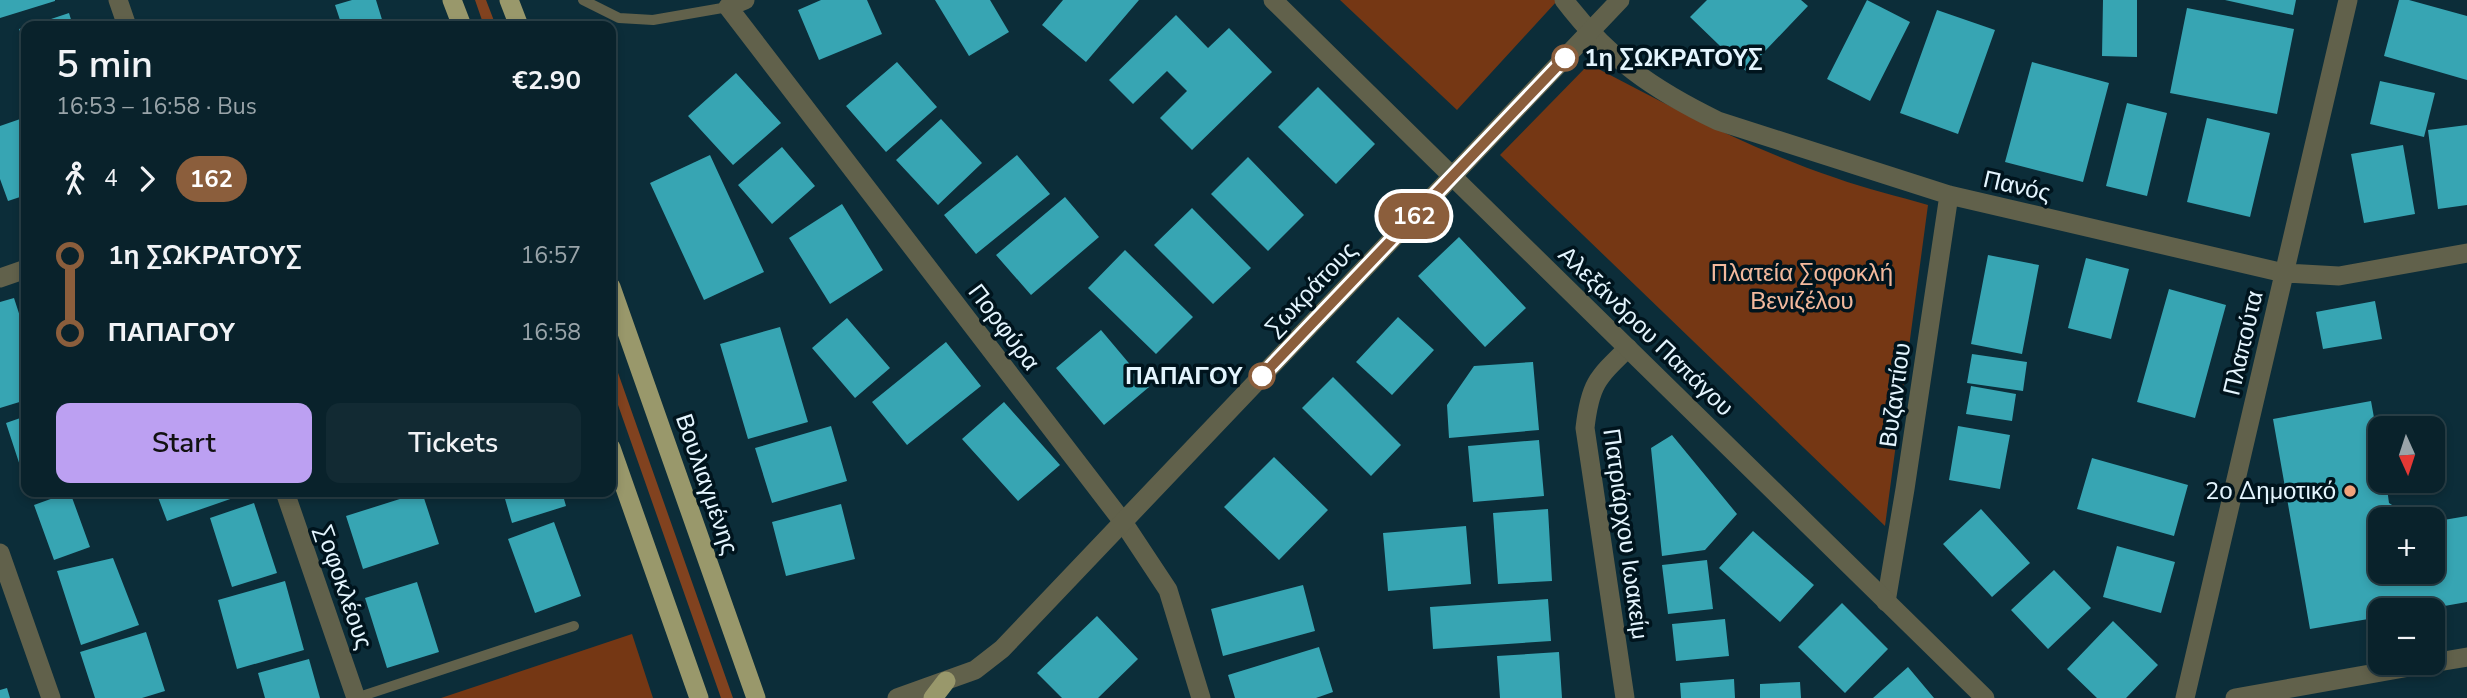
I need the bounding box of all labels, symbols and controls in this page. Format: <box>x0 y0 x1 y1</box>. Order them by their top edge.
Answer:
text: 5 min <box>56 39 153 90</box>
place label: 1η ΣΩΚΡΑΤΟΥΣ <box>1584 42 1763 74</box>
marker: 1η ΣΩΚΡΑΤΟΥΣ <box>1552 45 1578 71</box>
text: €2.90 <box>512 63 581 98</box>
text: 16:53 – 16:58 · Bus <box>56 91 257 122</box>
icon: walk <box>56 160 94 198</box>
icon: forward <box>128 160 166 198</box>
text: 4 <box>104 163 118 194</box>
text: 162 <box>190 163 233 195</box>
street label: Πανός <box>1980 163 2054 209</box>
line badge: 162 <box>1374 193 1454 239</box>
text: 162 <box>1392 200 1436 232</box>
street label: Σωκράτους <box>1258 235 1364 343</box>
text: 1η ΣΩΚΡΑΤΟΥΣ <box>108 238 302 273</box>
street label: Αλεξάνδρου Παπάγου <box>1551 239 1741 423</box>
text: 16:57 <box>521 240 581 271</box>
park label: Πλατεία Σοφοκλή Βενιζέλου <box>1711 257 1893 317</box>
street label: Πορφύρα <box>961 277 1047 377</box>
street label: Πλαπούτα <box>2215 287 2271 398</box>
text: ΠΑΠΑΓΟΥ <box>108 315 236 350</box>
text: 16:58 <box>521 317 581 348</box>
street label: Βυζαντίου <box>1872 341 1918 449</box>
place label: ΠΑΠΑΓΟΥ <box>1125 360 1243 392</box>
marker: ΠΑΠΑΓΟΥ <box>1249 363 1275 389</box>
button: Start <box>56 403 312 483</box>
button: Tickets <box>326 403 581 483</box>
street label: Βουλιαγμένης <box>668 409 746 559</box>
north arrow <box>2368 416 2445 494</box>
map controls <box>2368 416 2445 675</box>
street label: Πατριάρχου Ιωακείμ <box>1595 427 1657 641</box>
place label: 2ο Δημοτικό <box>2205 475 2336 507</box>
marker: 2ο Δημοτικό <box>2342 483 2358 499</box>
button: + <box>2368 507 2445 584</box>
street label: Σοφοκλέους <box>308 521 380 653</box>
button: − <box>2368 598 2445 675</box>

